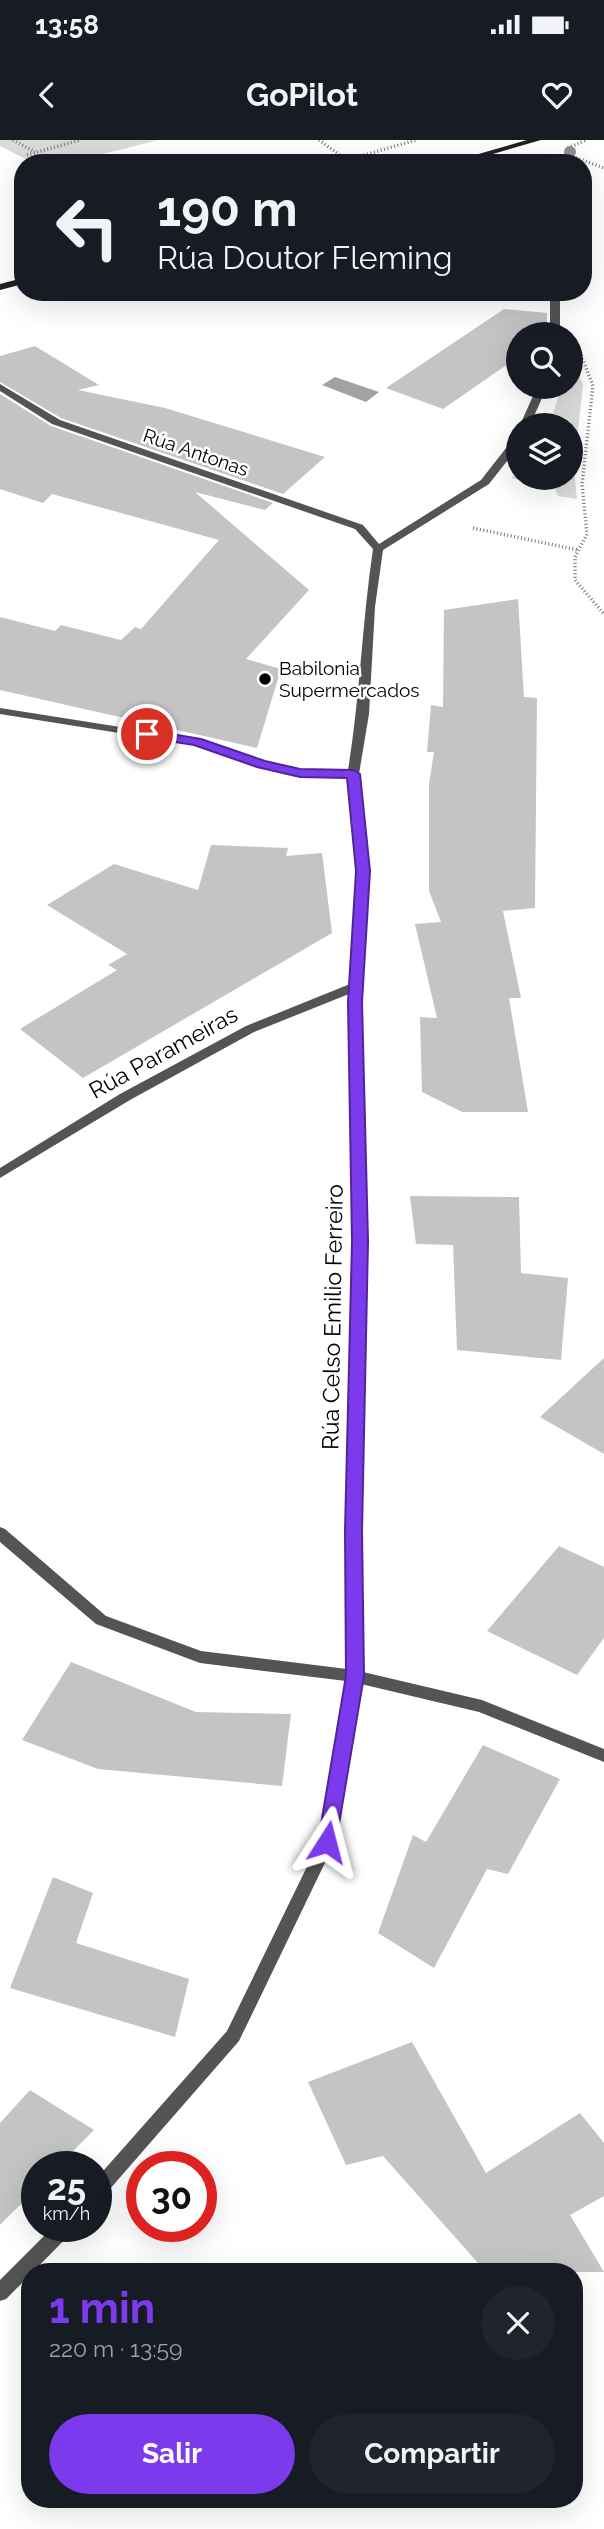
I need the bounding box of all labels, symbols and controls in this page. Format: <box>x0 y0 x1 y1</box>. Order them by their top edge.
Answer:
text: 13:58 <box>35 10 99 40</box>
icon: back <box>28 76 66 114</box>
text: GoPilot <box>246 76 358 113</box>
icon: heart <box>538 76 576 114</box>
text: 190 m <box>157 180 298 237</box>
icon: left <box>42 182 133 273</box>
text: Rúa Doutor Fleming <box>157 239 452 276</box>
map controls <box>506 322 583 490</box>
button: search <box>506 322 583 399</box>
button: layers <box>506 413 583 490</box>
street label: Rúa Antonas <box>140 424 252 480</box>
place label: Babilonia Supermercados <box>279 657 419 701</box>
marker: Babilonia Supermercados <box>257 671 273 687</box>
pin <box>117 704 177 764</box>
icon: arrive <box>128 715 166 753</box>
street label: Rúa Parameiras <box>84 1000 242 1104</box>
street label: Rúa Celso Emilio Ferreiro <box>316 1184 348 1450</box>
position arrow <box>290 1805 364 1879</box>
speed limit sign: 30 <box>126 2151 217 2242</box>
text: 25 <box>47 2167 86 2208</box>
text: km/h <box>43 2203 90 2224</box>
text: 1 min <box>49 2284 155 2333</box>
button: close <box>481 2286 555 2360</box>
text: 220 m · 13:59 <box>49 2335 183 2362</box>
button: Salir <box>49 2414 295 2494</box>
button: Compartir <box>309 2414 555 2494</box>

